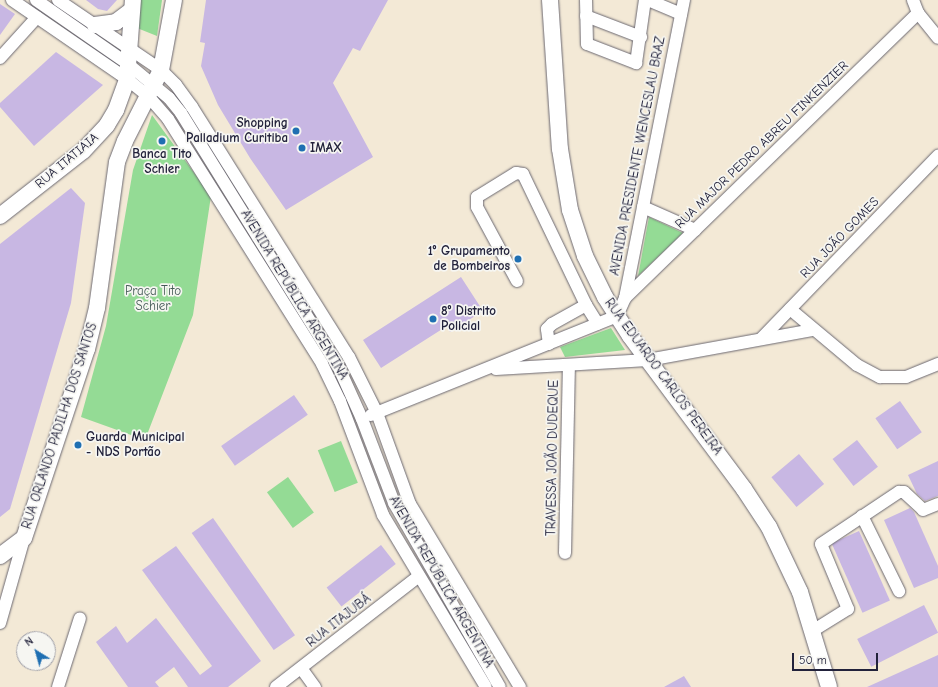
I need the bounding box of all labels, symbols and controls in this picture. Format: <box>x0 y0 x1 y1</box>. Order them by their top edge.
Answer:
street label: AVENIDA PRESIDENTE WENCESLAU BRAZ <box>607 35 669 277</box>
street label: RUA MAJOR PEDRO ABREU FINKENZIER <box>672 58 852 232</box>
place label: Shopping Palladium Curitiba <box>186 116 288 147</box>
marker: Shopping Palladium Curitiba <box>291 126 301 136</box>
street label: RUA ITATIAIA <box>32 130 102 192</box>
marker: Banca Tito Schier <box>157 136 167 146</box>
place label: IMAX <box>310 140 342 156</box>
marker: IMAX <box>297 143 307 153</box>
place label: Banca Tito Schier <box>132 147 192 178</box>
street label: RUA JOÃO GOMES <box>797 194 883 282</box>
street label: AVENIDA REPÚBLICA ARGENTINA <box>237 207 351 383</box>
place label: 1° Grupamento de Bombeiros <box>428 244 510 275</box>
marker: 1° Grupamento de Bombeiros <box>513 254 523 264</box>
park label: Praça Tito Schier <box>125 284 181 315</box>
street label: RUA EDUARDO CARLOS PEREIRA <box>601 296 725 458</box>
place label: 8° Distrito Policial <box>441 304 496 335</box>
marker: 8° Distrito Policial <box>428 314 438 324</box>
street label: RUA ORLANDO PADILHA DOS SANTOS <box>19 321 101 531</box>
street label: TRAVESSA JOÃO DUDEQUE <box>544 380 562 536</box>
place label: Guarda Municipal - NDS Portão <box>86 430 185 461</box>
marker: Guarda Municipal - NDS Portão <box>73 440 83 450</box>
street label: AVENIDA REPÚBLICA ARGENTINA <box>385 493 497 671</box>
street label: RUA ITAJUBÁ <box>304 591 374 651</box>
north arrow <box>16 631 56 671</box>
text: N <box>22 634 36 649</box>
scale bar <box>794 645 880 671</box>
text: 50 m <box>799 653 827 667</box>

